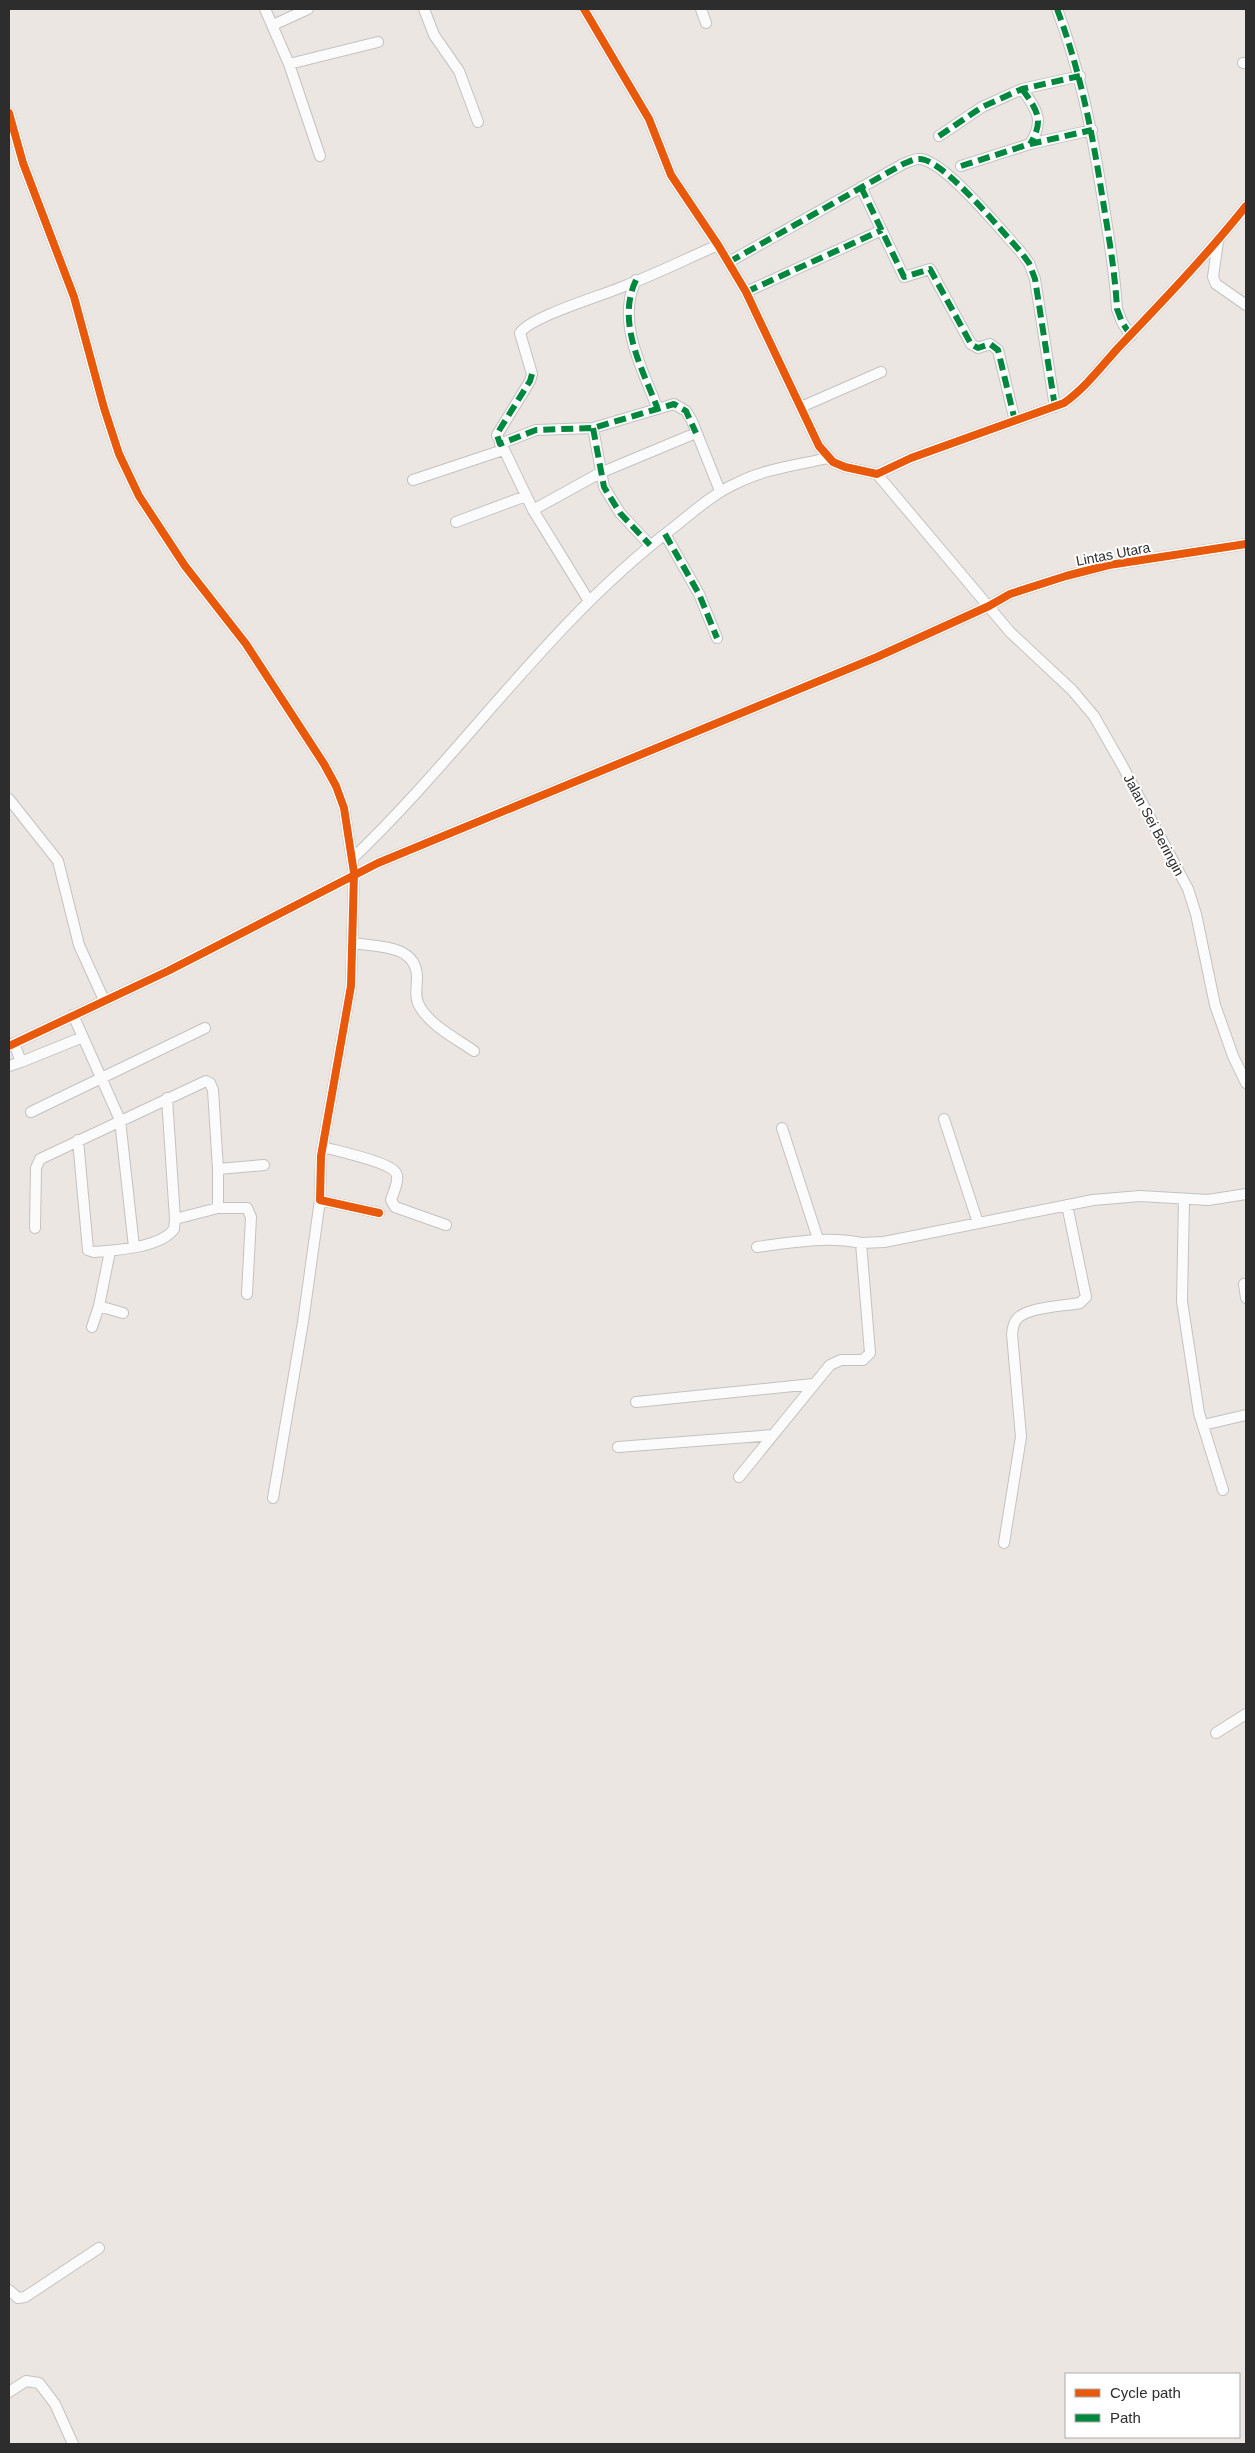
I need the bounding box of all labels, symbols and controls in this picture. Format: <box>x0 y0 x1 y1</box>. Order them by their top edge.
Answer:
street label: Lintas Utara <box>1074 539 1152 569</box>
street label: Jalan Sei Beringin <box>1120 771 1188 879</box>
legend <box>1065 2373 1240 2438</box>
text: Cycle path <box>1110 2384 1181 2401</box>
text: Path <box>1110 2409 1141 2426</box>

